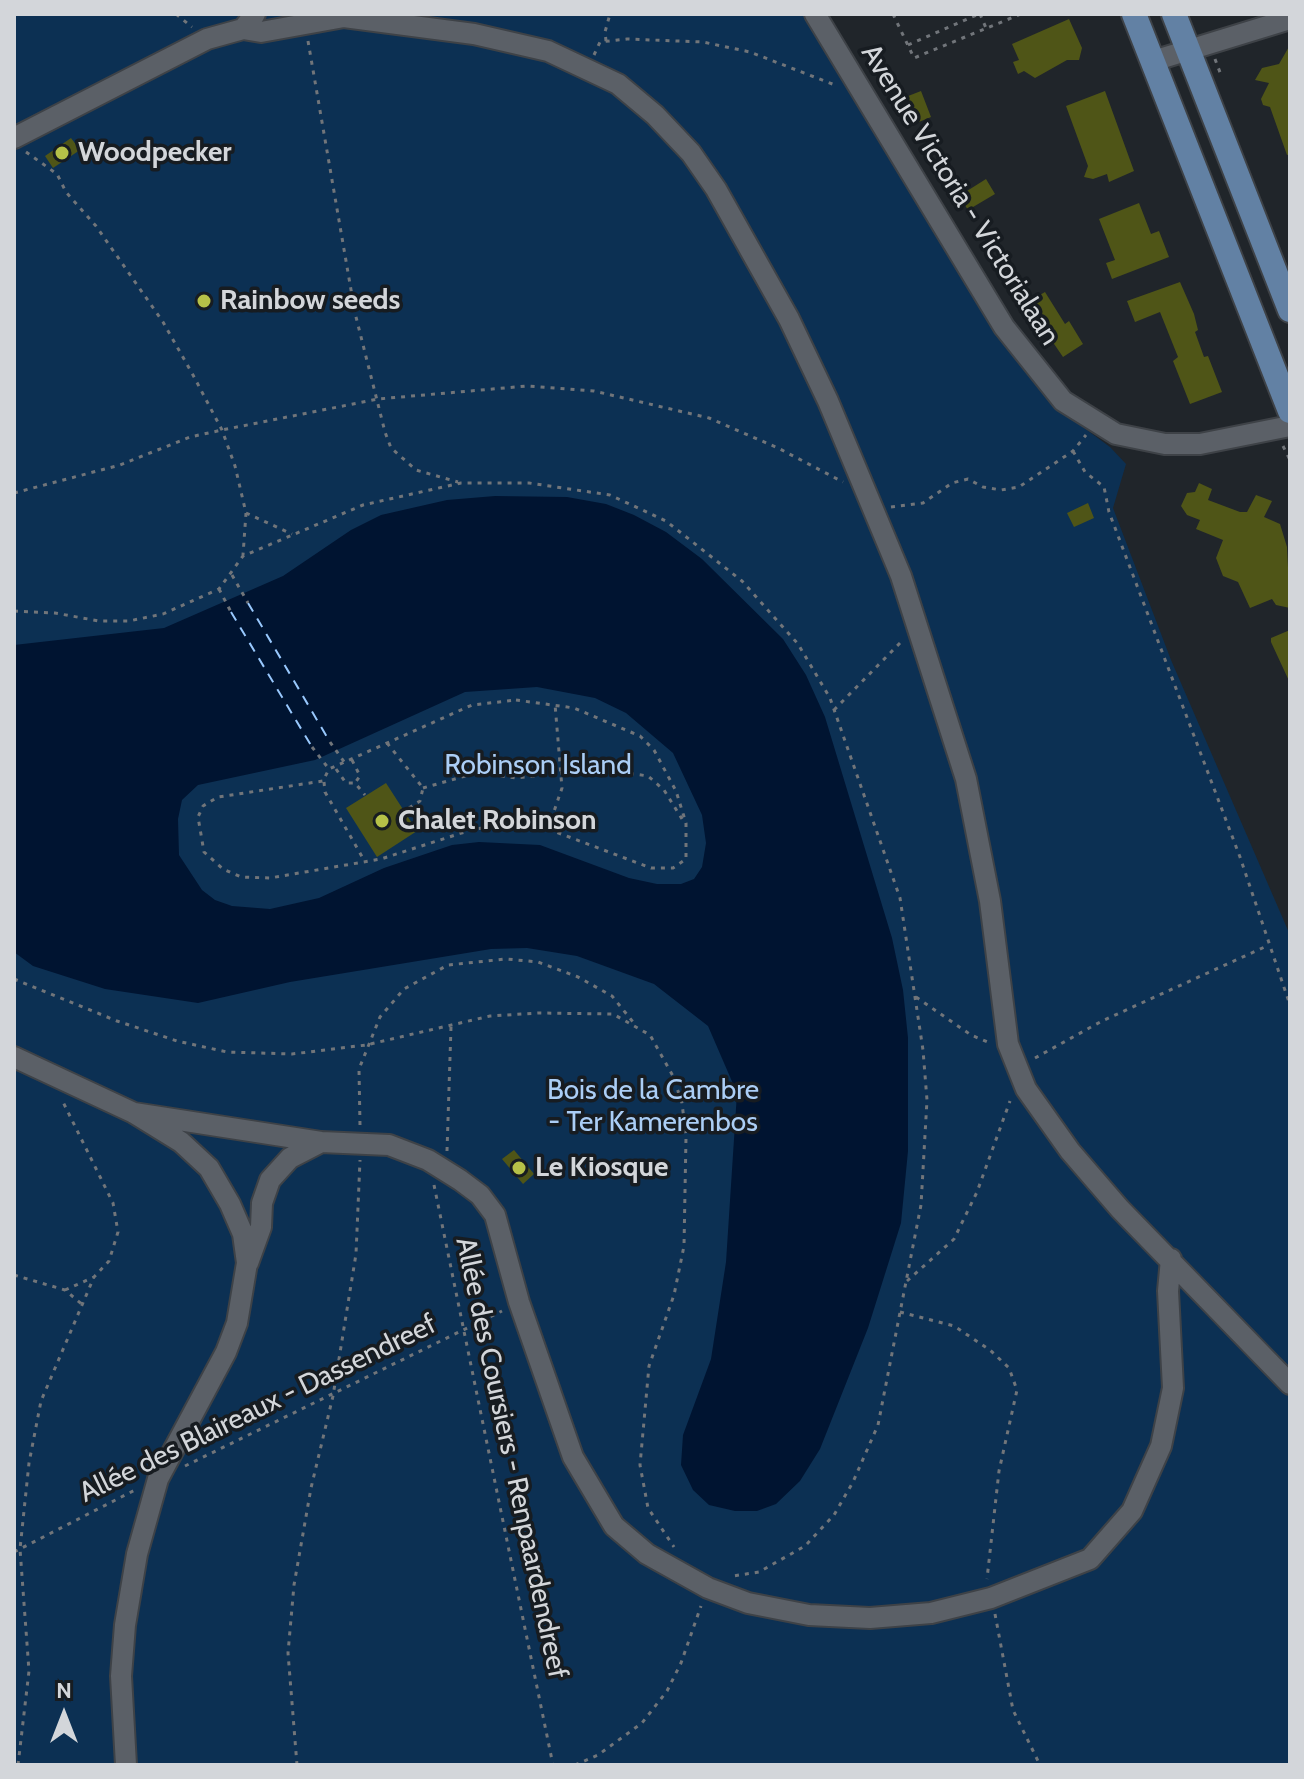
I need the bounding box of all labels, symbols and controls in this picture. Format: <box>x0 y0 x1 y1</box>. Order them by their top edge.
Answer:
street label: Avenue Victoria - Victorialaan <box>853 38 1067 352</box>
place label: Woodpecker <box>78 136 232 170</box>
marker: Woodpecker <box>53 144 71 162</box>
place label: Rainbow seeds <box>220 284 400 318</box>
marker: Rainbow seeds <box>195 292 213 310</box>
park label: Robinson Island <box>444 749 632 783</box>
place label: Chalet Robinson <box>398 804 596 838</box>
marker: Chalet Robinson <box>373 812 391 830</box>
park label: Bois de la Cambre - Ter Kamerenbos <box>547 1074 759 1140</box>
place label: Le Kiosque <box>535 1151 668 1185</box>
marker: Le Kiosque <box>510 1159 528 1177</box>
street label: Allée des Coursiers - Renpaardendreef <box>448 1234 574 1682</box>
street label: Allée des Blaireaux - Dassendreef <box>74 1308 442 1510</box>
north arrow <box>24 1675 104 1755</box>
text: N <box>56 1677 72 1704</box>

